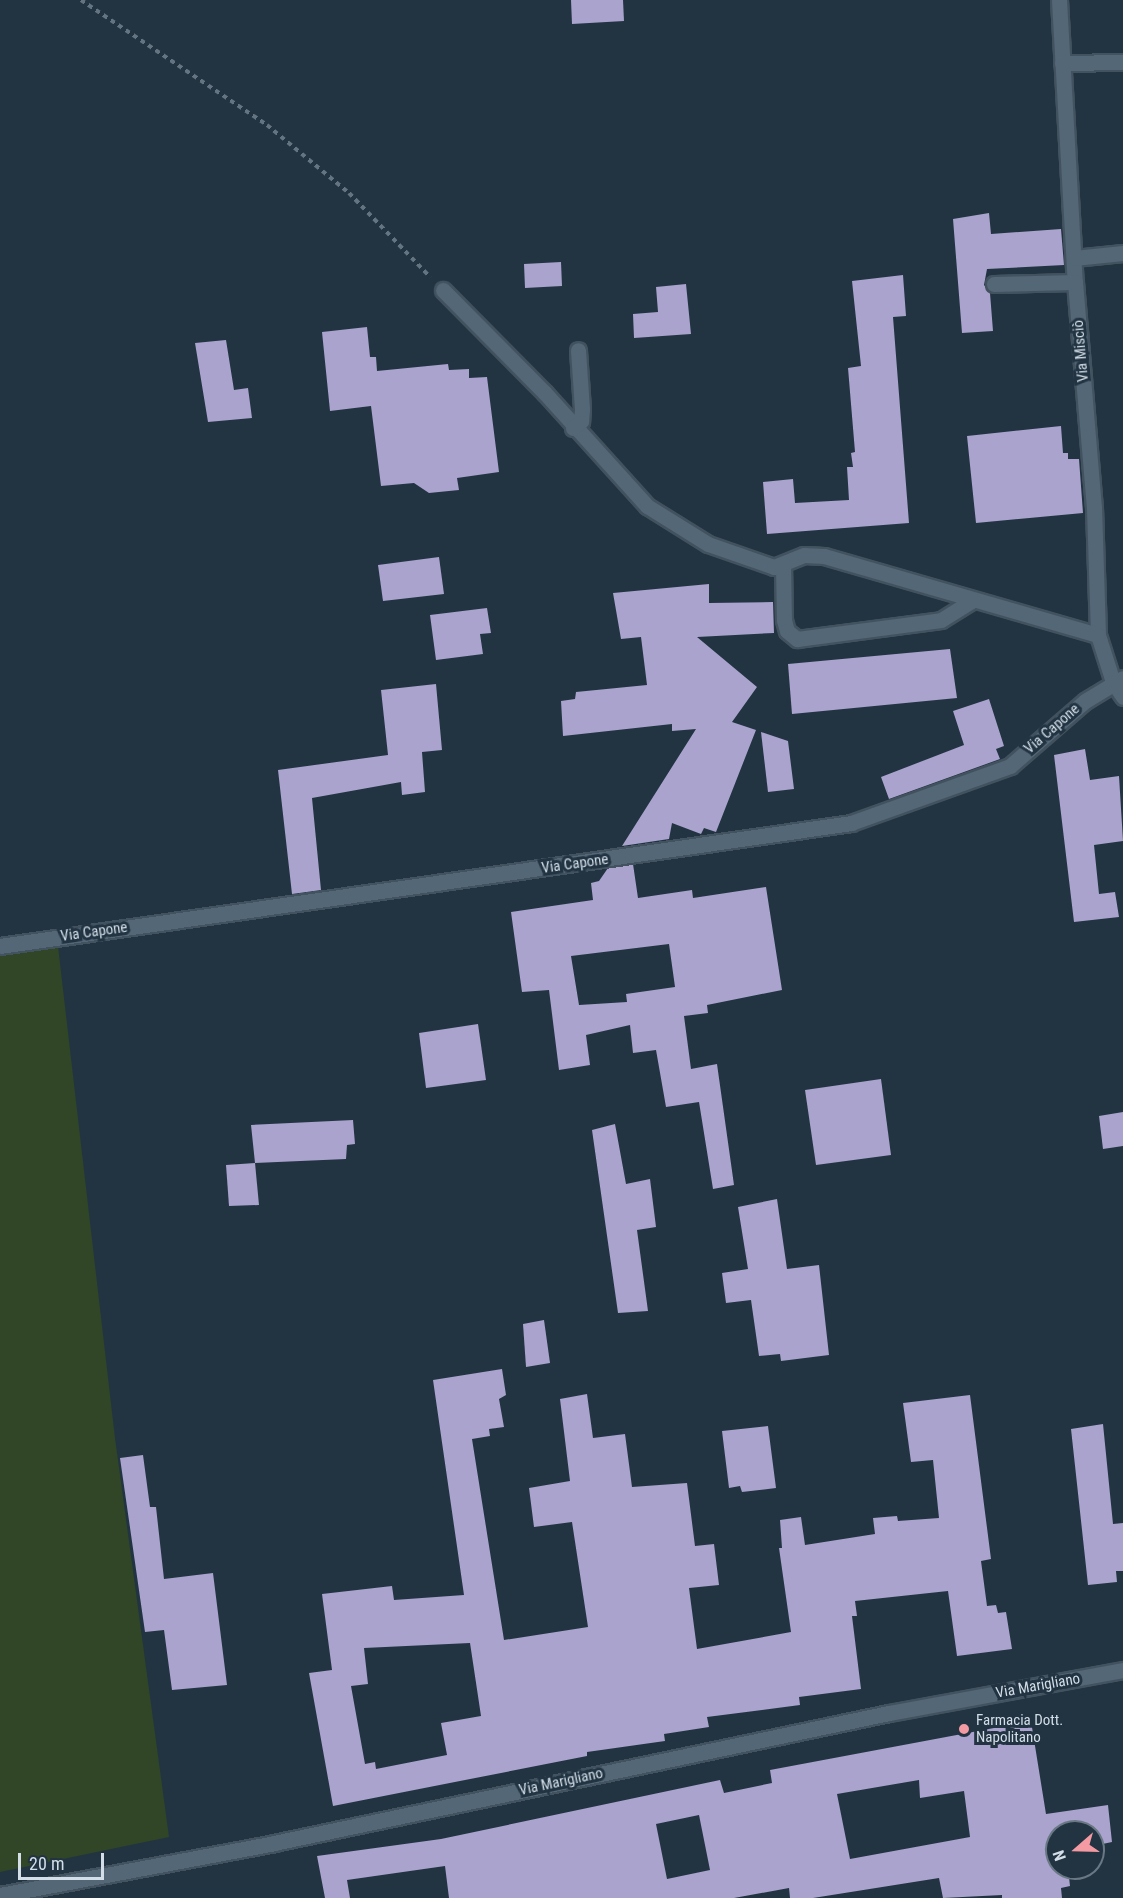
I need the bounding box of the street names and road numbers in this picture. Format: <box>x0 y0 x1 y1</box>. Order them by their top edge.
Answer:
street label: Via Misciò <box>1069 319 1093 383</box>
street label: Via Capone <box>1021 700 1083 758</box>
street label: Via Capone <box>540 850 610 878</box>
street label: Via Capone <box>59 918 129 946</box>
street label: Via Marigliano <box>994 1670 1082 1702</box>
street label: Via Marigliano <box>517 1764 605 1800</box>

